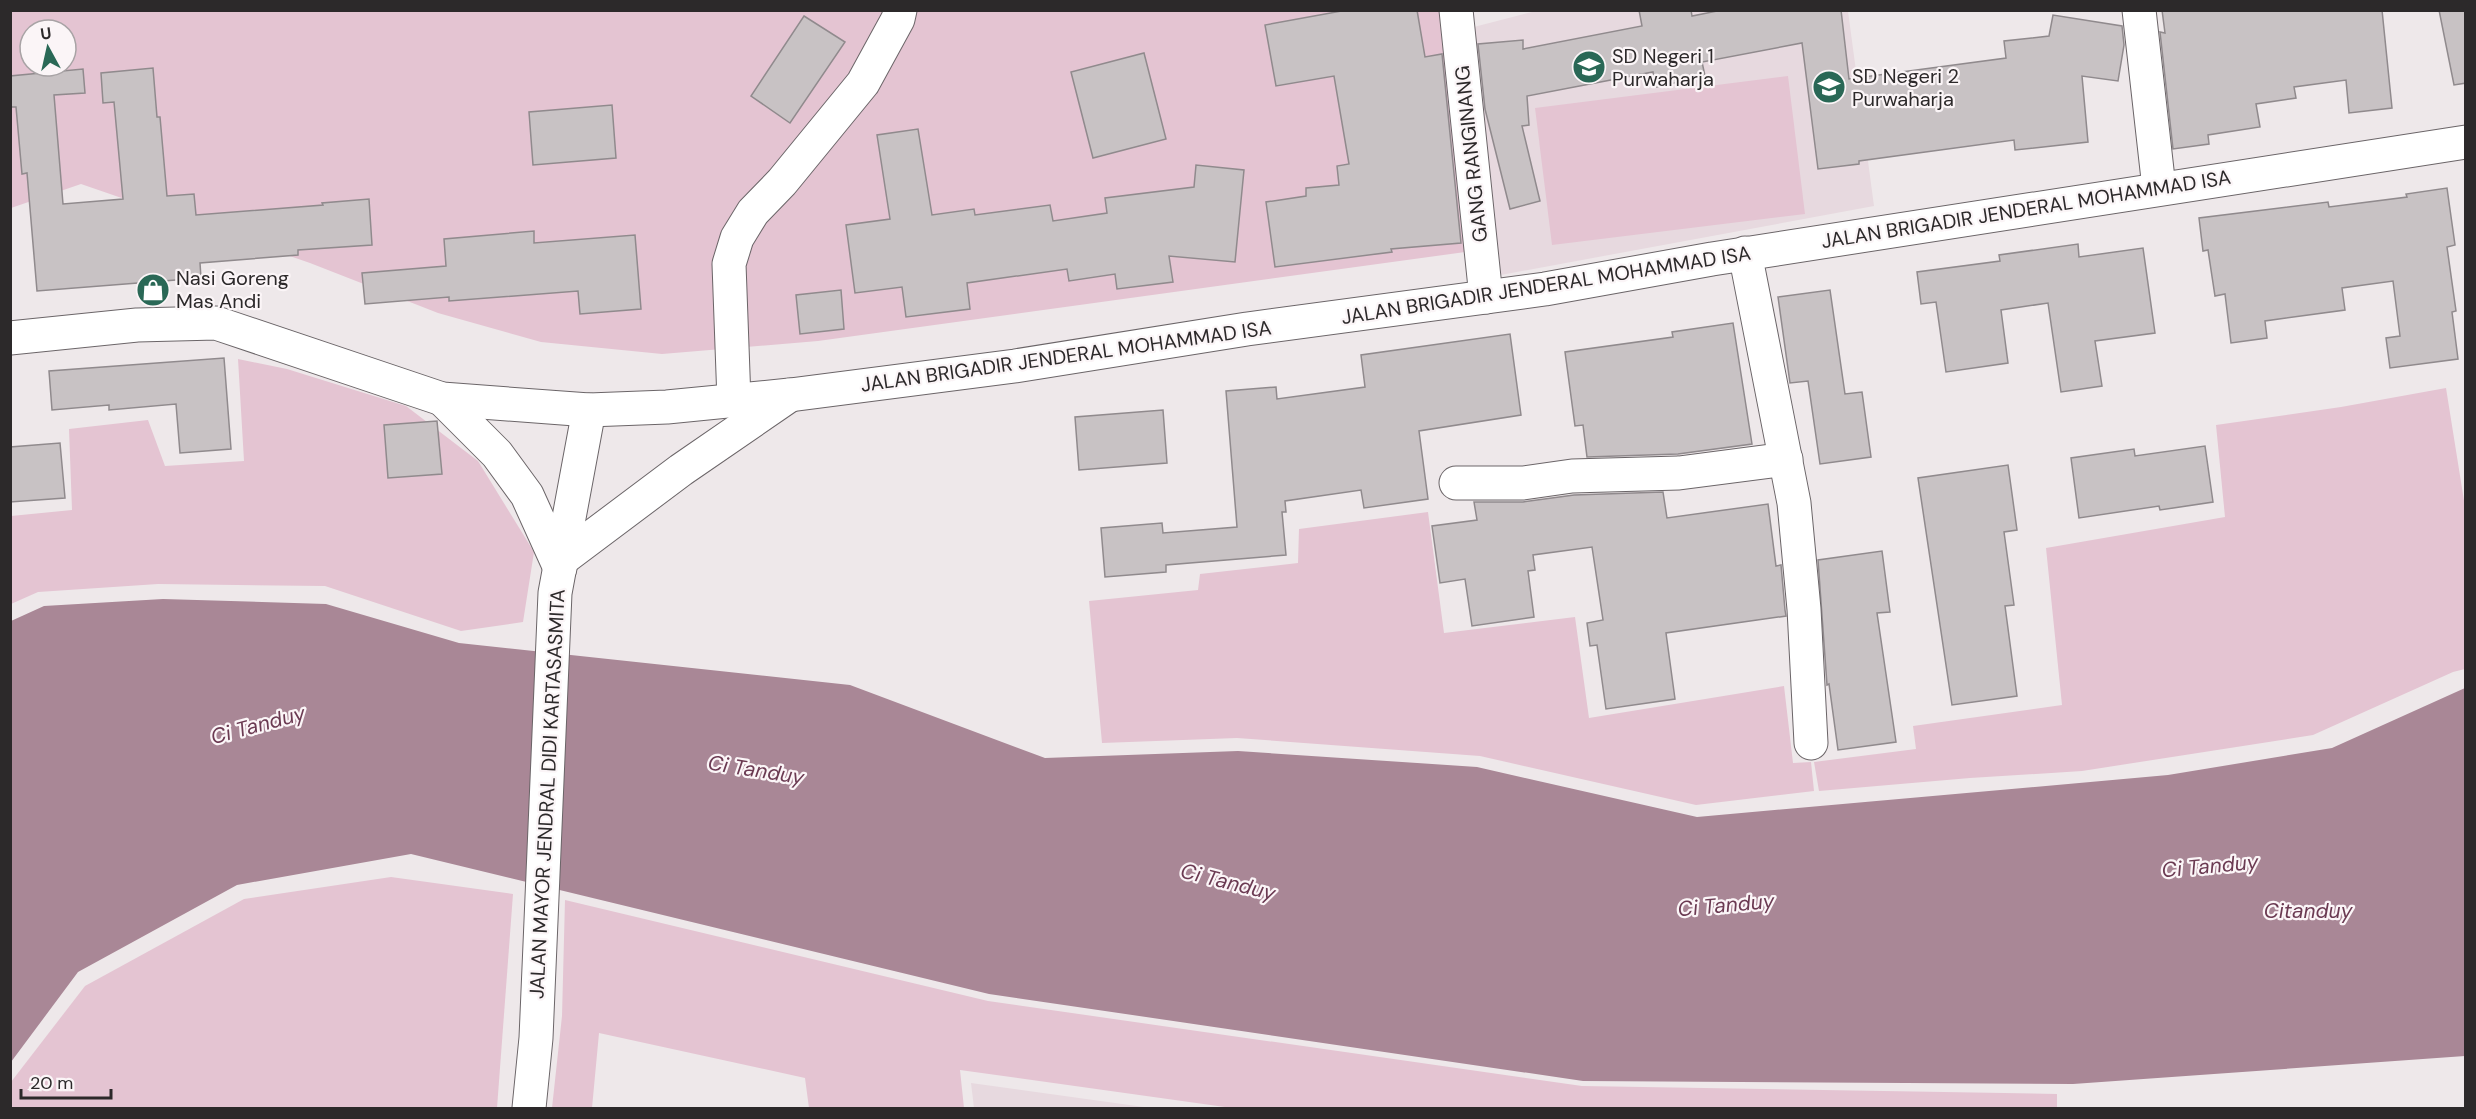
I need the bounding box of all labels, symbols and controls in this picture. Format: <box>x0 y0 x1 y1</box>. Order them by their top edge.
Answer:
north arrow <box>18 18 78 78</box>
text: U <box>39 22 53 45</box>
place label: SD Negeri 1 Purwaharja <box>1612 43 1714 92</box>
school or university icon: SD Negeri 1 Purwaharja <box>1571 49 1607 85</box>
place label: SD Negeri 2 Purwaharja <box>1852 63 1959 112</box>
street label: GANG RANGINANG <box>1449 64 1493 244</box>
school or university icon: SD Negeri 2 Purwaharja <box>1811 69 1847 105</box>
street label: JALAN BRIGADIR JENDERAL MOHAMMAD ISA <box>1819 164 2233 254</box>
street label: JALAN BRIGADIR JENDERAL MOHAMMAD ISA <box>1339 240 1753 330</box>
place label: Nasi Goreng Mas Andi <box>176 265 289 314</box>
shop icon: Nasi Goreng Mas Andi <box>135 272 171 308</box>
street label: JALAN BRIGADIR JENDERAL MOHAMMAD ISA <box>859 314 1273 398</box>
street label: JALAN MAYOR JENDRAL DIDI KARTASASMITA <box>523 588 571 1000</box>
water label: Ci Tanduy <box>208 699 310 751</box>
water label: Ci Tanduy <box>706 749 807 792</box>
water label: Ci Tanduy <box>2161 848 2261 884</box>
water label: Ci Tanduy <box>1178 857 1280 908</box>
water label: Ci Tanduy <box>1677 887 1777 923</box>
water label: Citanduy <box>2264 897 2354 925</box>
scale bar <box>21 1062 111 1100</box>
text: 20 m <box>30 1071 73 1095</box>

